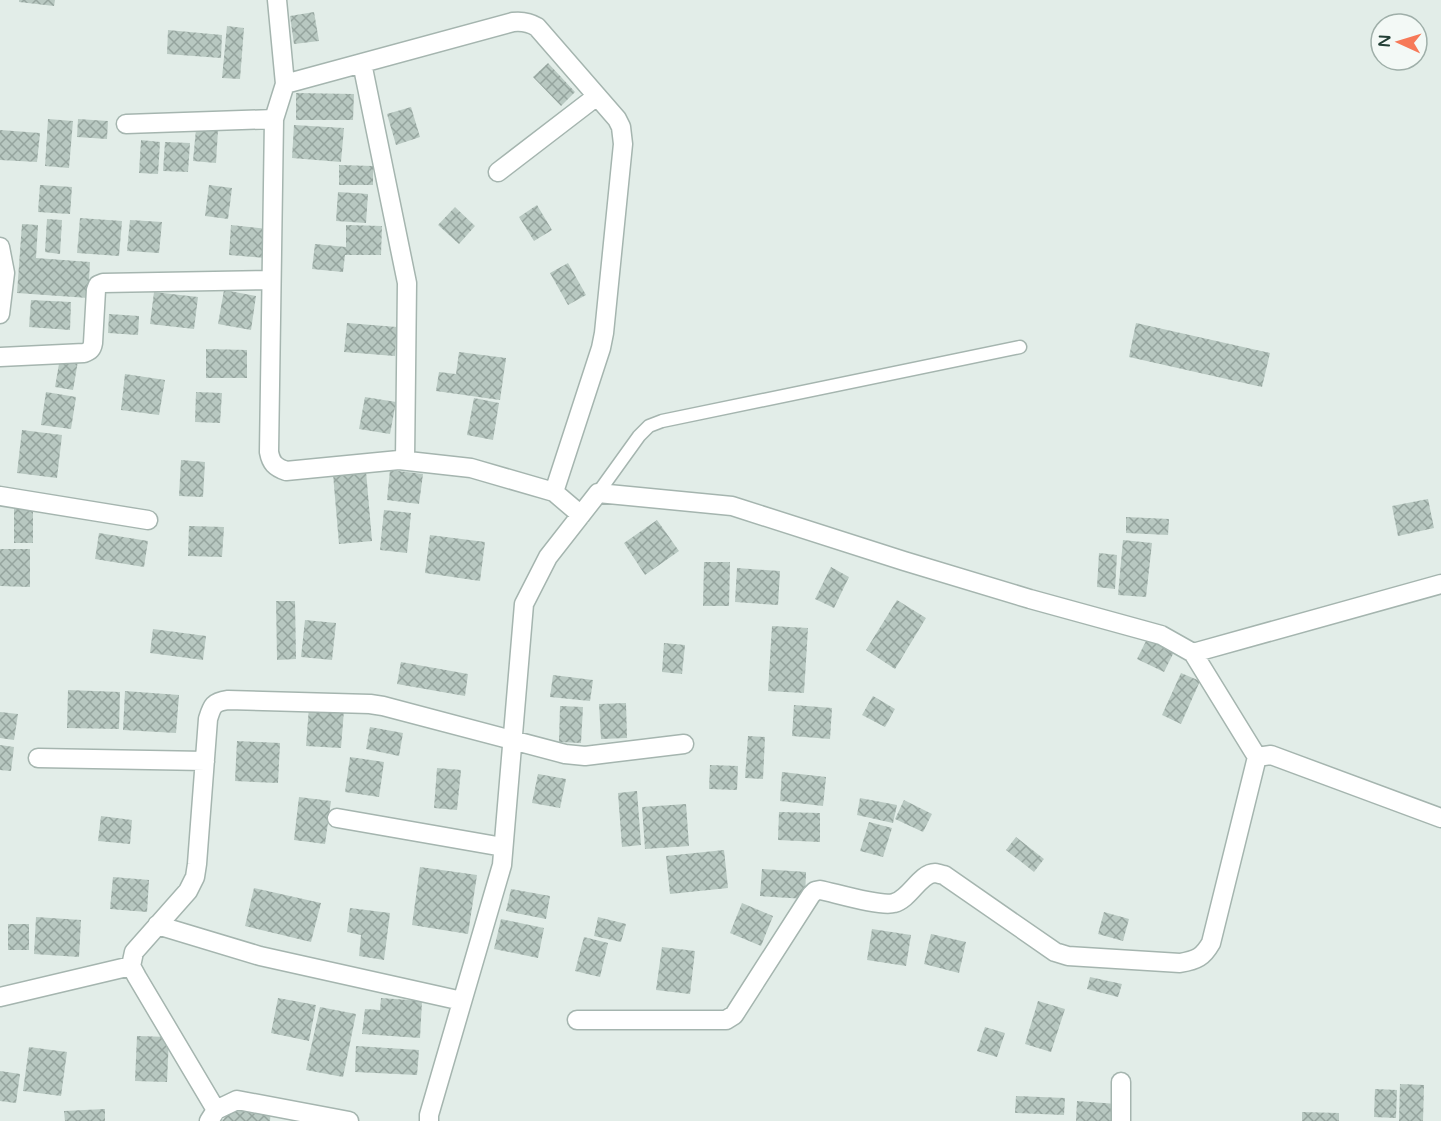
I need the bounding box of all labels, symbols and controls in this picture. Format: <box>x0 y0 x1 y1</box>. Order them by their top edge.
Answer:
north arrow <box>1369 12 1429 72</box>
text: N <box>1375 34 1395 48</box>

